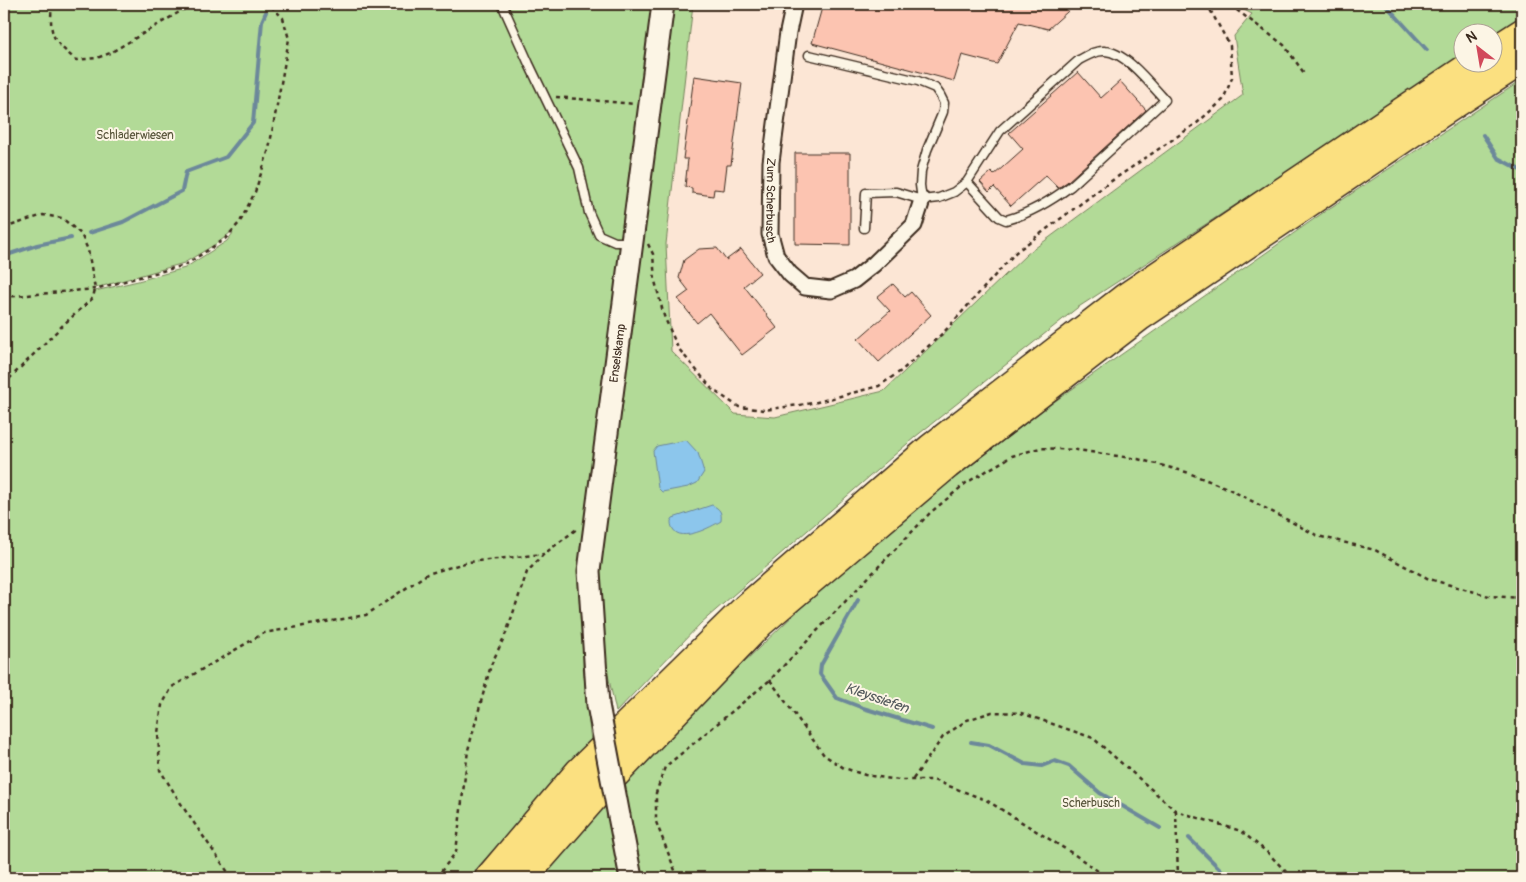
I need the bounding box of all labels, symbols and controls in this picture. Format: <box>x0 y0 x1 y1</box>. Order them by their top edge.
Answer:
north arrow <box>1454 22 1504 72</box>
text: N <box>1463 28 1480 47</box>
park label: Schladerwiesen <box>96 128 174 143</box>
street label: Zum Scherbusch <box>762 157 780 245</box>
street label: Enselskamp <box>606 322 629 384</box>
water label: Kleyssiefen <box>843 679 912 717</box>
park label: Scherbusch <box>1062 796 1120 811</box>

